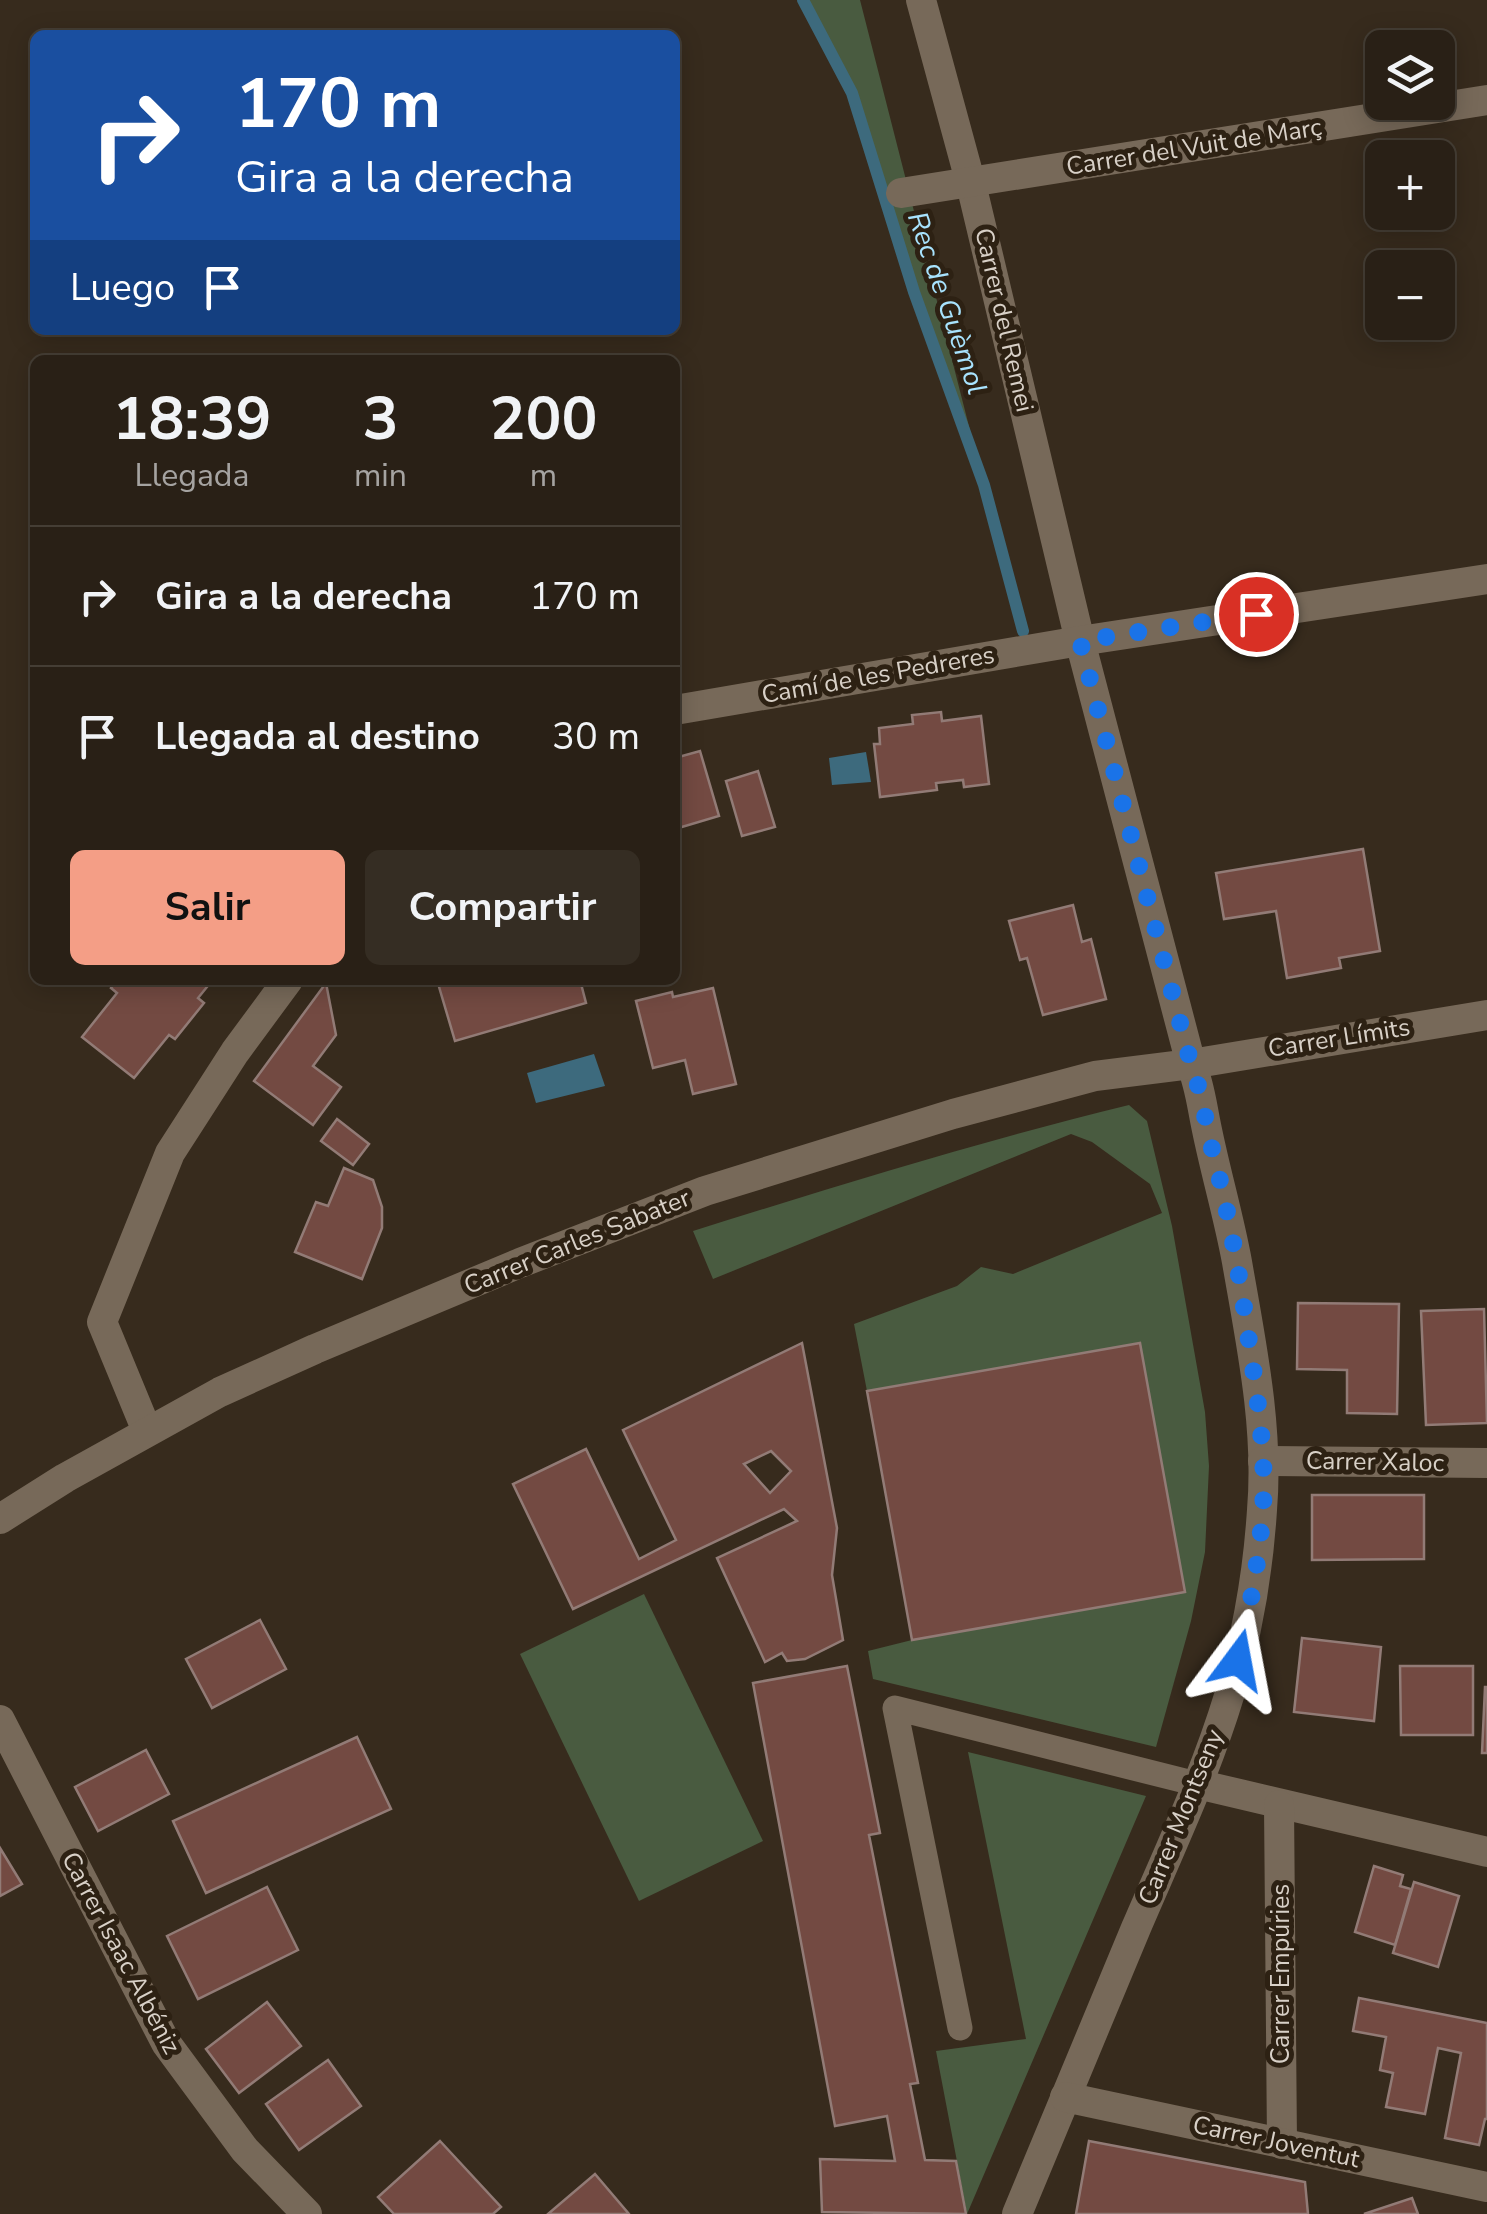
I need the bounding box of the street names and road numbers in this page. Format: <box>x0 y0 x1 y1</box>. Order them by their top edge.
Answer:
street label: Carrer del Vuit de Març <box>1064 110 1325 184</box>
street label: Carrer del Remei <box>966 225 1042 415</box>
street label: Camí de les Pedreres <box>759 638 997 712</box>
street label: Carrer Límits <box>1266 1010 1412 1066</box>
street label: Carrer Carles Sabater <box>459 1181 695 1303</box>
street label: Carrer Xaloc <box>1306 1444 1445 1480</box>
street label: Carrer Montseny <box>1130 1724 1232 1910</box>
street label: Carrer Isaac Albéniz <box>53 1846 189 2060</box>
street label: Carrer Empúries <box>1264 1884 1298 2064</box>
street label: Carrer Joventut <box>1190 2108 1363 2176</box>

